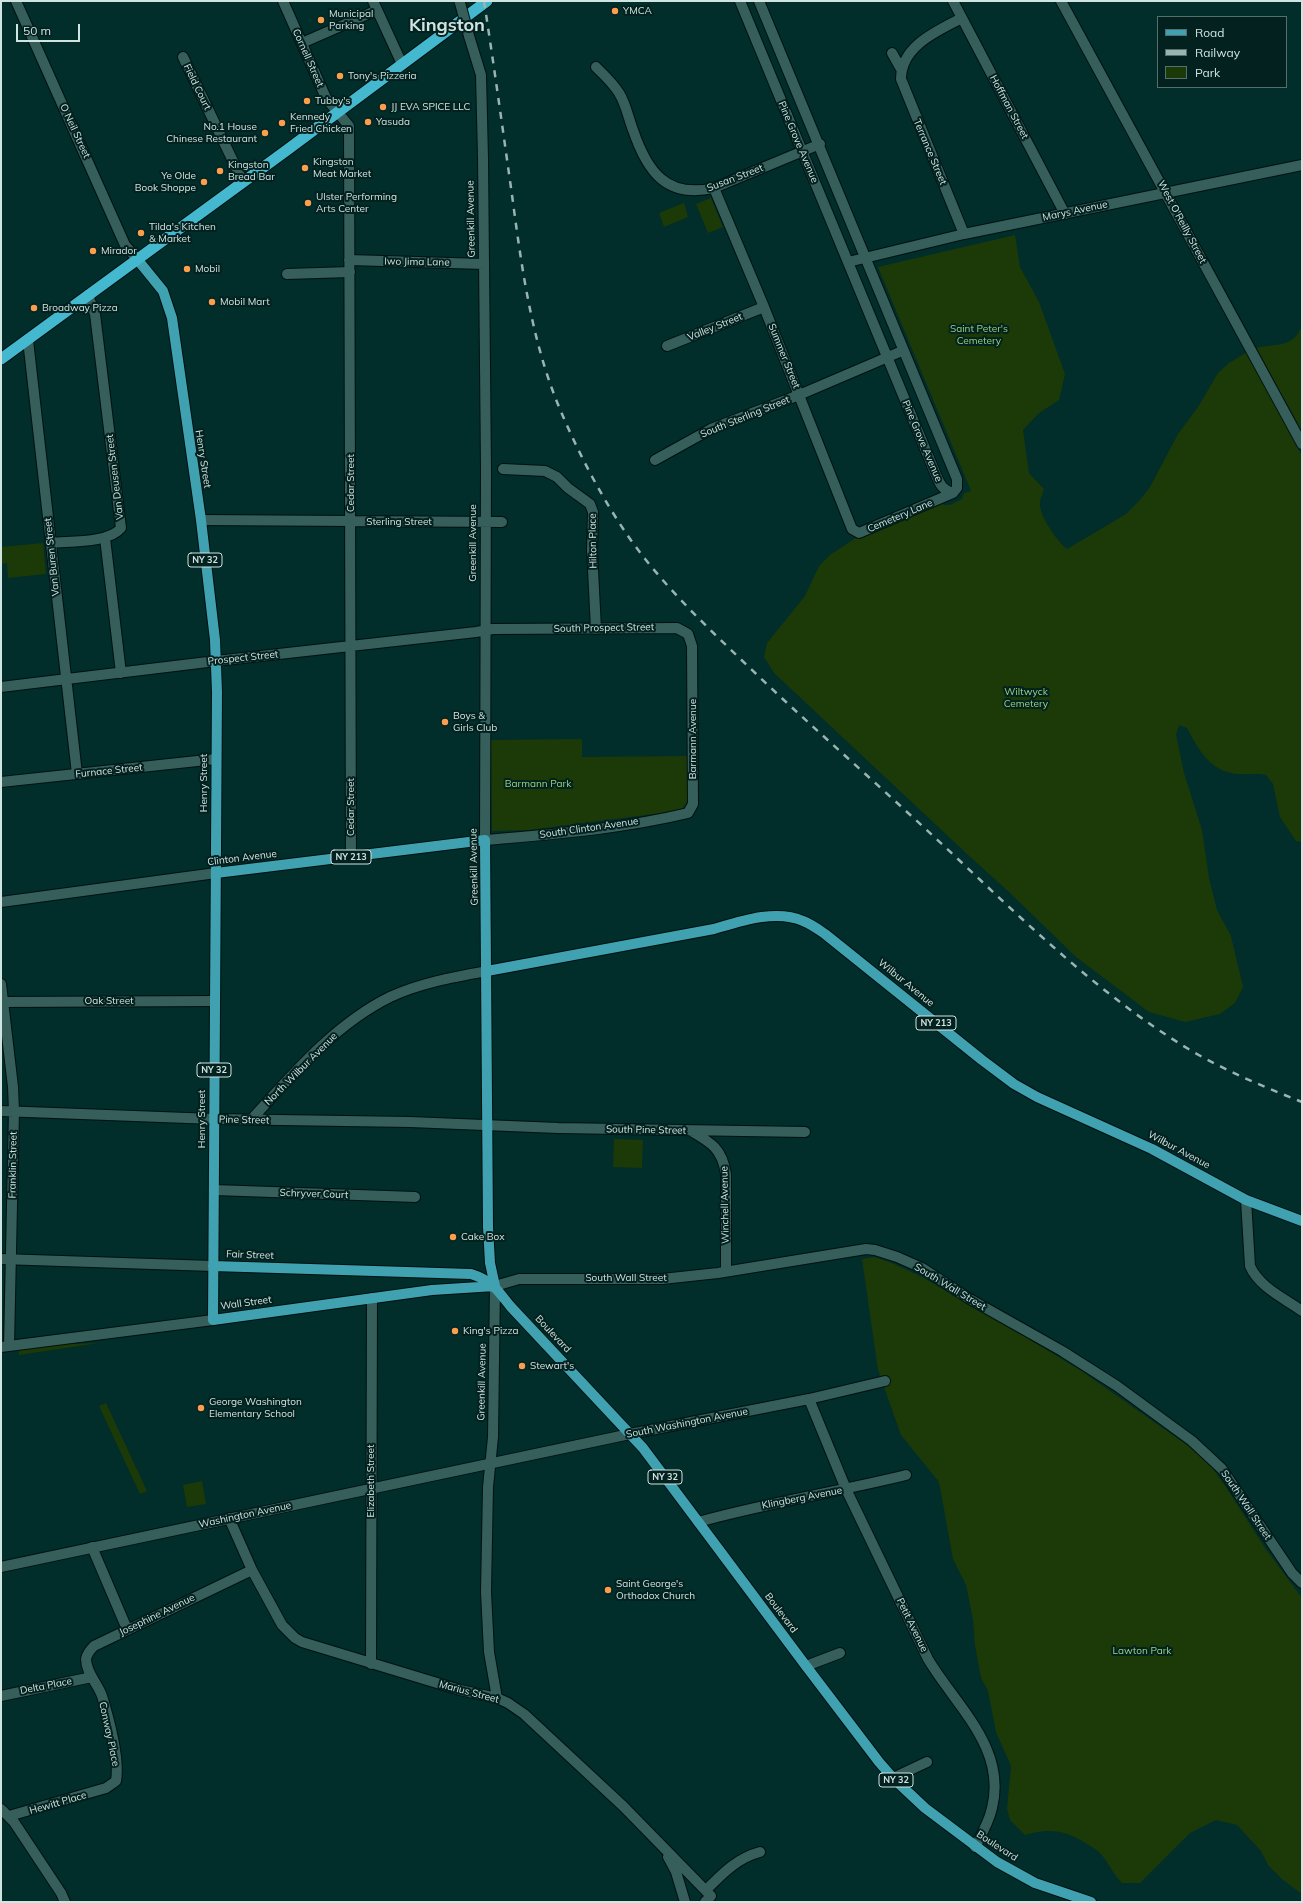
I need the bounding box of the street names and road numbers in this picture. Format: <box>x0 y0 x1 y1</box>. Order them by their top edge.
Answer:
street label: Cornell Street <box>290 27 326 89</box>
street label: Field Court <box>181 62 213 112</box>
street label: Hoffman Street <box>987 73 1031 141</box>
street label: Pine Grove Avenue <box>775 99 821 185</box>
street label: O Neil Street <box>57 102 93 160</box>
street label: Terrance Street <box>911 117 949 187</box>
street label: Susan Street <box>705 162 765 194</box>
street label: West O'Reilly Street <box>1155 179 1209 265</box>
street label: Greenkill Avenue <box>464 180 478 258</box>
street label: Marys Avenue <box>1041 198 1109 224</box>
street label: Iwo Jima Lane <box>384 255 450 269</box>
street label: Valley Street <box>686 311 744 343</box>
street label: Summer Street <box>766 322 802 390</box>
street label: South Sterling Street <box>699 394 791 440</box>
street label: Pine Grove Avenue <box>899 398 945 484</box>
street label: Henry Street <box>193 429 213 489</box>
street label: Van Deusen Street <box>104 434 126 520</box>
street label: Cedar Street <box>345 454 357 512</box>
street label: Cemetery Lane <box>866 497 934 535</box>
street label: Greenkill Avenue <box>467 504 479 582</box>
street label: Hilton Place <box>587 513 599 569</box>
street label: Sterling Street <box>366 516 432 528</box>
street label: Van Buren Street <box>42 517 62 597</box>
road number: NY 32 <box>188 553 222 567</box>
street label: South Prospect Street <box>554 621 654 635</box>
street label: Prospect Street <box>207 648 279 668</box>
street label: Barmann Avenue <box>687 699 699 779</box>
street label: Henry Street <box>198 754 210 812</box>
street label: Furnace Street <box>75 762 143 780</box>
street label: Cedar Street <box>345 778 357 836</box>
street label: South Clinton Avenue <box>539 815 639 841</box>
street label: Greenkill Avenue <box>467 828 481 906</box>
street label: Clinton Avenue <box>207 848 277 868</box>
road number: NY 213 <box>331 850 371 864</box>
street label: Wilbur Avenue <box>876 957 936 1009</box>
street label: Oak Street <box>84 995 134 1007</box>
road number: NY 213 <box>916 1016 956 1030</box>
street label: North Wilbur Avenue <box>262 1030 340 1108</box>
road number: NY 32 <box>197 1063 231 1077</box>
street label: Henry Street <box>196 1090 208 1148</box>
street label: Pine Street <box>219 1114 269 1126</box>
street label: South Pine Street <box>606 1123 686 1137</box>
street label: Wilbur Avenue <box>1146 1129 1212 1171</box>
street label: Franklin Street <box>6 1131 20 1199</box>
street label: Winchell Avenue <box>718 1166 732 1244</box>
street label: Schryver Court <box>279 1187 349 1201</box>
street label: Fair Street <box>226 1248 274 1262</box>
street label: South Wall Street <box>912 1261 988 1313</box>
street label: South Wall Street <box>585 1272 667 1284</box>
street label: Wall Street <box>220 1293 272 1313</box>
street label: Boulevard <box>533 1313 573 1355</box>
street label: Greenkill Avenue <box>475 1343 489 1421</box>
street label: South Washington Avenue <box>625 1405 749 1441</box>
street label: Elizabeth Street <box>365 1445 377 1517</box>
street label: South Wall Street <box>1218 1468 1274 1542</box>
road number: NY 32 <box>648 1470 682 1484</box>
street label: Klingberg Avenue <box>761 1484 843 1512</box>
street label: Washington Avenue <box>198 1499 292 1531</box>
street label: Boulevard <box>762 1591 800 1635</box>
street label: Josephine Avenue <box>117 1592 197 1638</box>
street label: Petit Avenue <box>894 1596 930 1654</box>
street label: Delta Place <box>19 1675 73 1697</box>
street label: Marius Street <box>438 1678 500 1706</box>
street label: Conway Place <box>96 1701 122 1767</box>
road number: NY 32 <box>879 1773 913 1787</box>
street label: Hewitt Place <box>28 1789 88 1817</box>
street label: Boulevard <box>974 1828 1020 1864</box>

